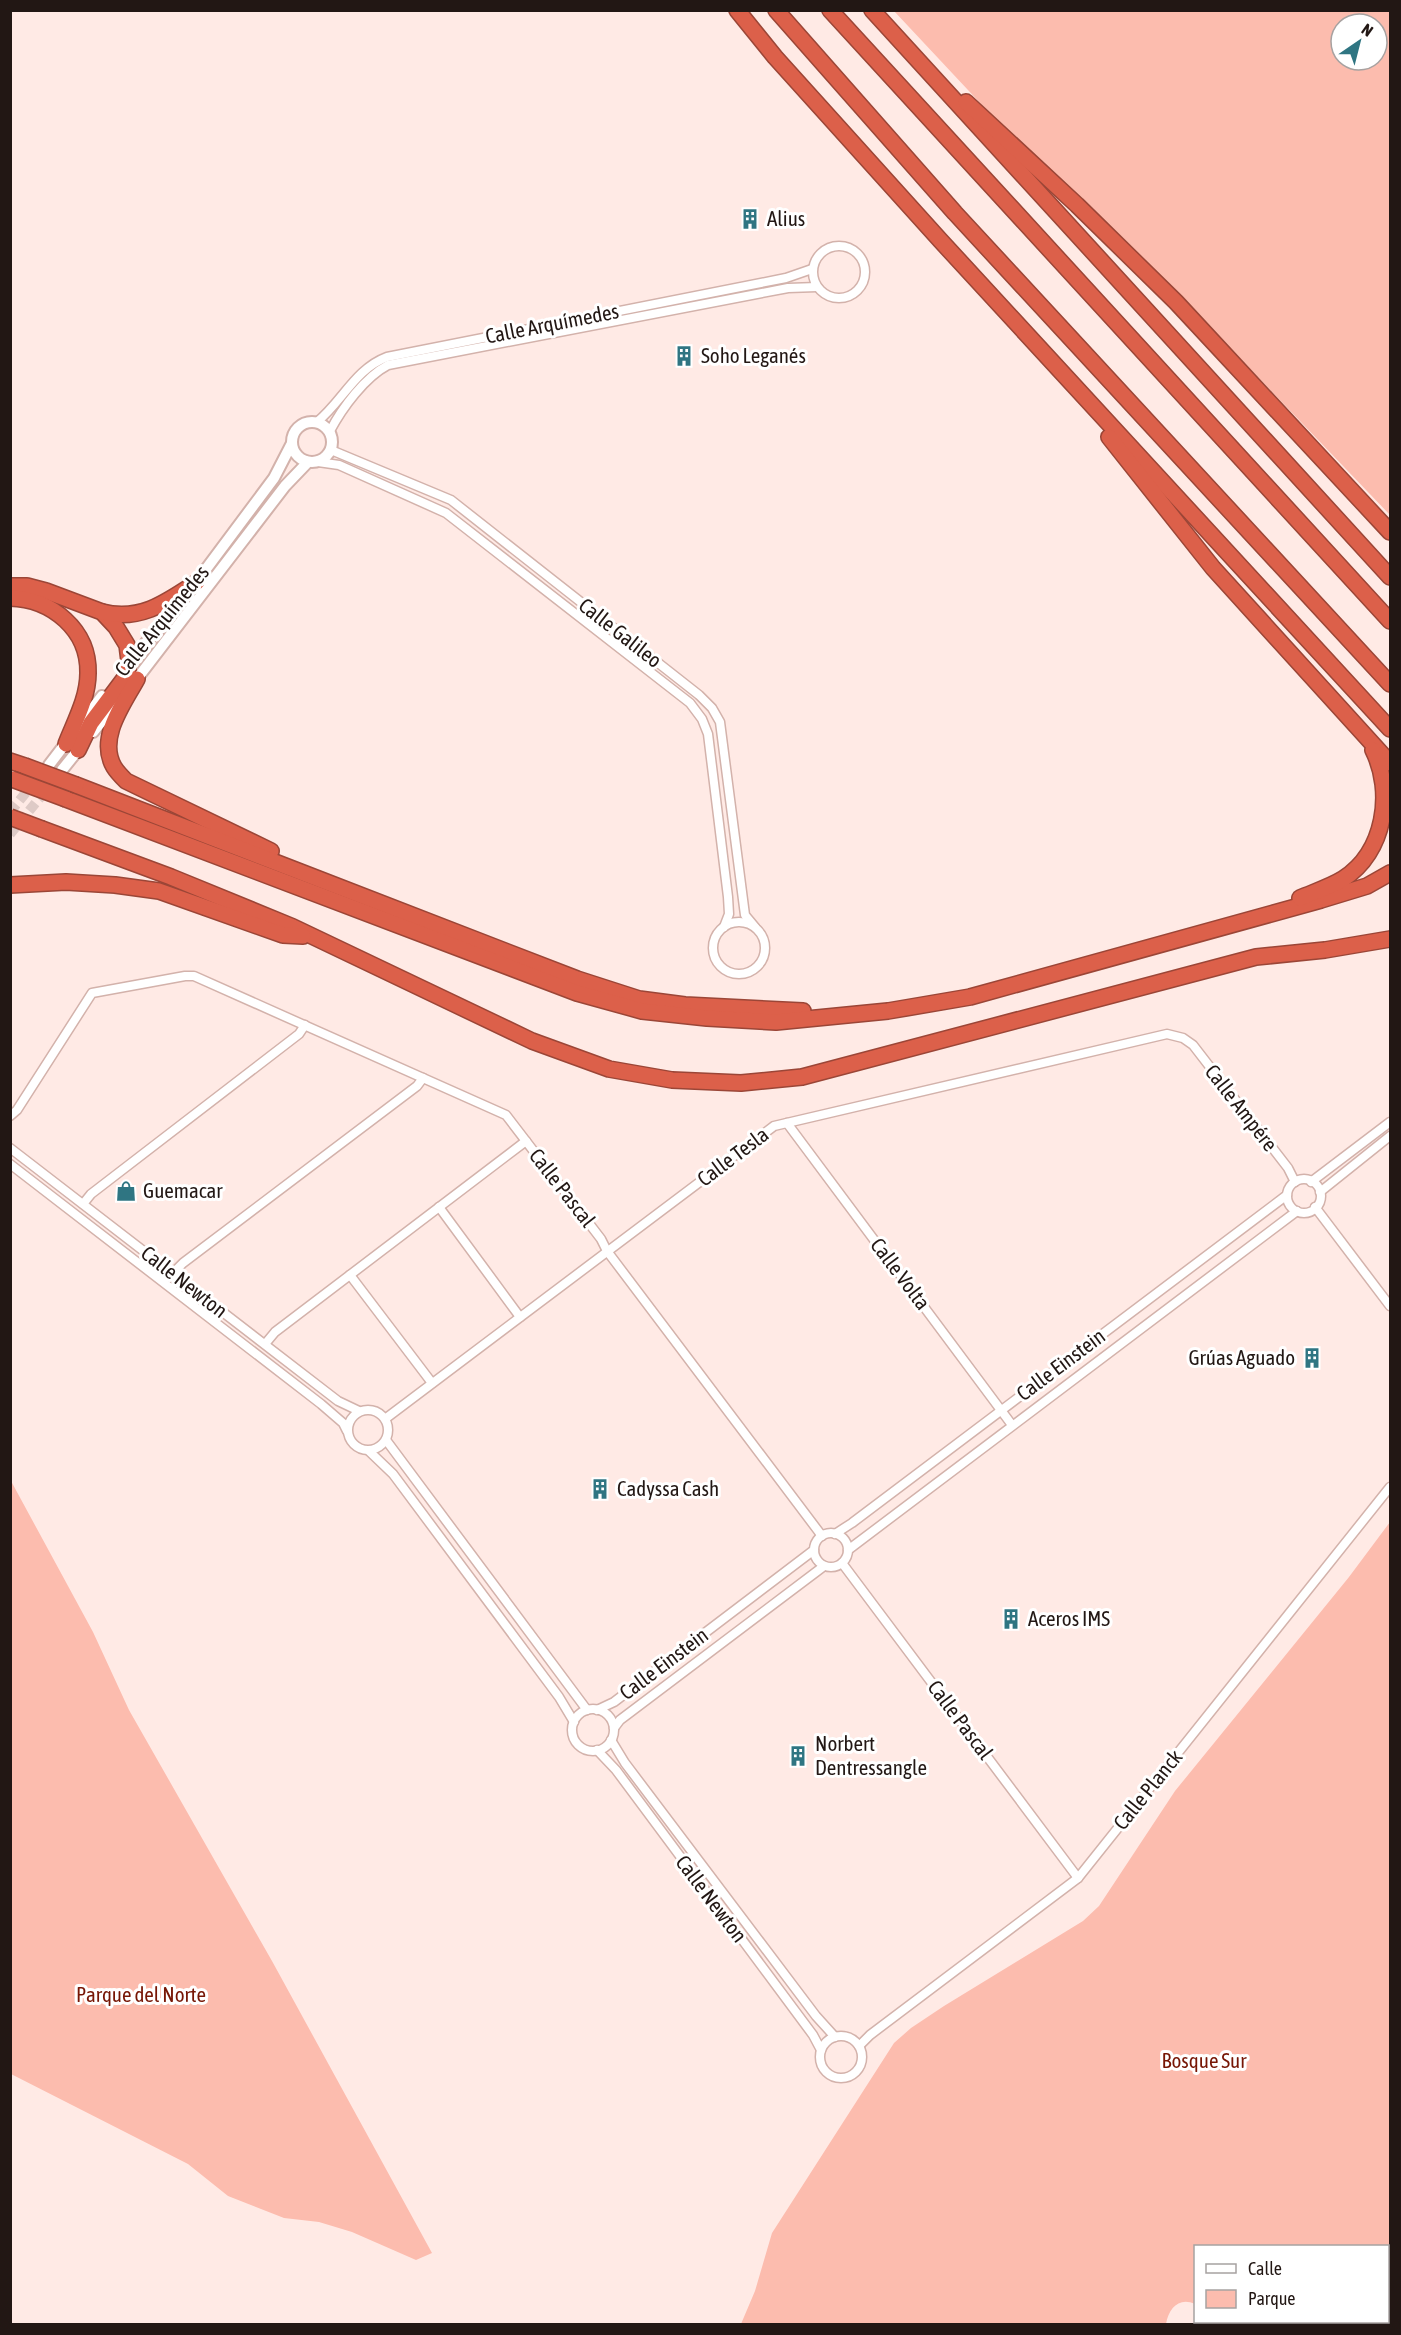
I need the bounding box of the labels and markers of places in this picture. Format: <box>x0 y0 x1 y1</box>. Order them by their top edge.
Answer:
place label: Alius <box>767 206 805 230</box>
building icon: Alius <box>738 207 762 231</box>
place label: Soho Leganés <box>701 343 806 367</box>
building icon: Soho Leganés <box>672 344 696 368</box>
place label: Guemacar <box>143 1178 223 1202</box>
shop icon: Guemacar <box>114 1179 138 1203</box>
place label: Grúas Aguado <box>1188 1345 1295 1369</box>
building icon: Grúas Aguado <box>1300 1346 1324 1370</box>
place label: Cadyssa Cash <box>617 1476 719 1500</box>
building icon: Cadyssa Cash <box>588 1477 612 1501</box>
place label: Aceros IMS <box>1028 1606 1110 1630</box>
building icon: Aceros IMS <box>999 1607 1023 1631</box>
place label: Norbert Dentressangle <box>815 1731 927 1779</box>
building icon: Norbert Dentressangle <box>786 1744 810 1768</box>

